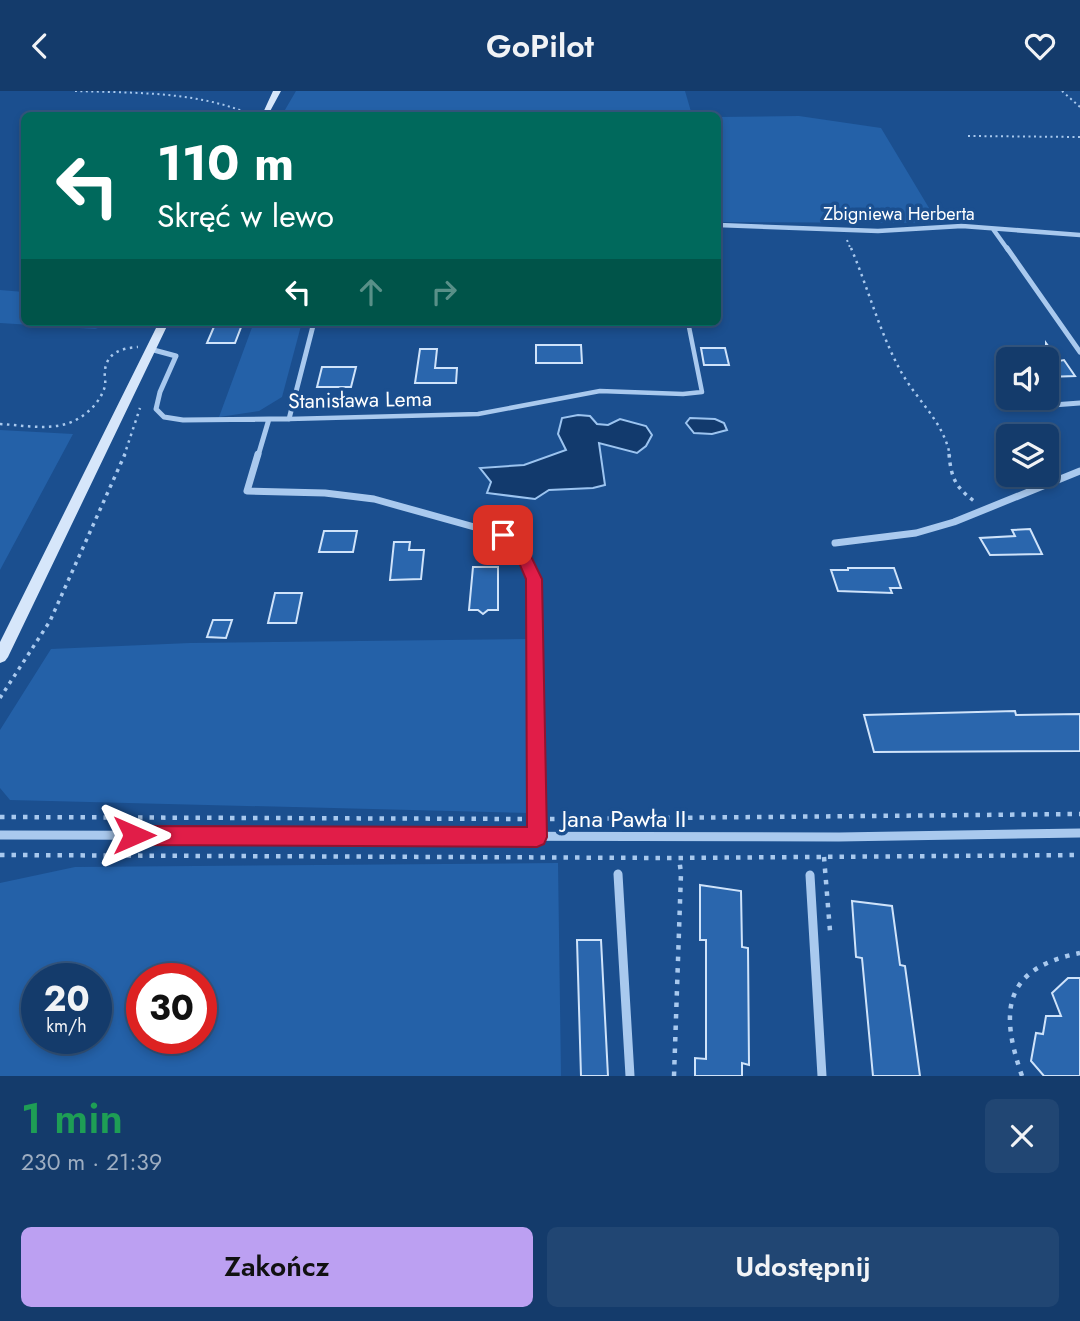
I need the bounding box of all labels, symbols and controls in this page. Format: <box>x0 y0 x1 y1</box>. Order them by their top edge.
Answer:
text: GoPilot <box>486 23 594 69</box>
icon: back <box>21 27 59 65</box>
icon: heart <box>1021 27 1059 65</box>
text: 110 m <box>157 128 294 198</box>
icon: left <box>42 140 133 231</box>
text: Skręć w lewo <box>157 193 334 239</box>
street label: Zbigniewa Herberta <box>823 201 975 227</box>
icon: left <box>279 273 317 311</box>
icon: ahead <box>352 273 390 311</box>
icon: right <box>425 273 463 311</box>
map controls <box>996 347 1059 487</box>
button: sound <box>996 347 1059 410</box>
street label: Stanisława Lema <box>288 384 432 416</box>
button: layers <box>996 424 1059 487</box>
pin <box>473 505 533 565</box>
icon: arrive <box>484 516 522 554</box>
position arrow <box>97 798 171 872</box>
street label: Jana Pawła II <box>559 801 686 836</box>
speed limit sign: 30 <box>126 963 217 1054</box>
text: 20 <box>43 974 90 1024</box>
text: km/h <box>46 1013 87 1039</box>
text: 1 min <box>21 1088 123 1149</box>
button: close <box>985 1099 1059 1173</box>
text: 230 m · 21:39 <box>21 1145 162 1179</box>
button: Zakończ <box>21 1227 533 1307</box>
button: Udostępnij <box>547 1227 1059 1307</box>

